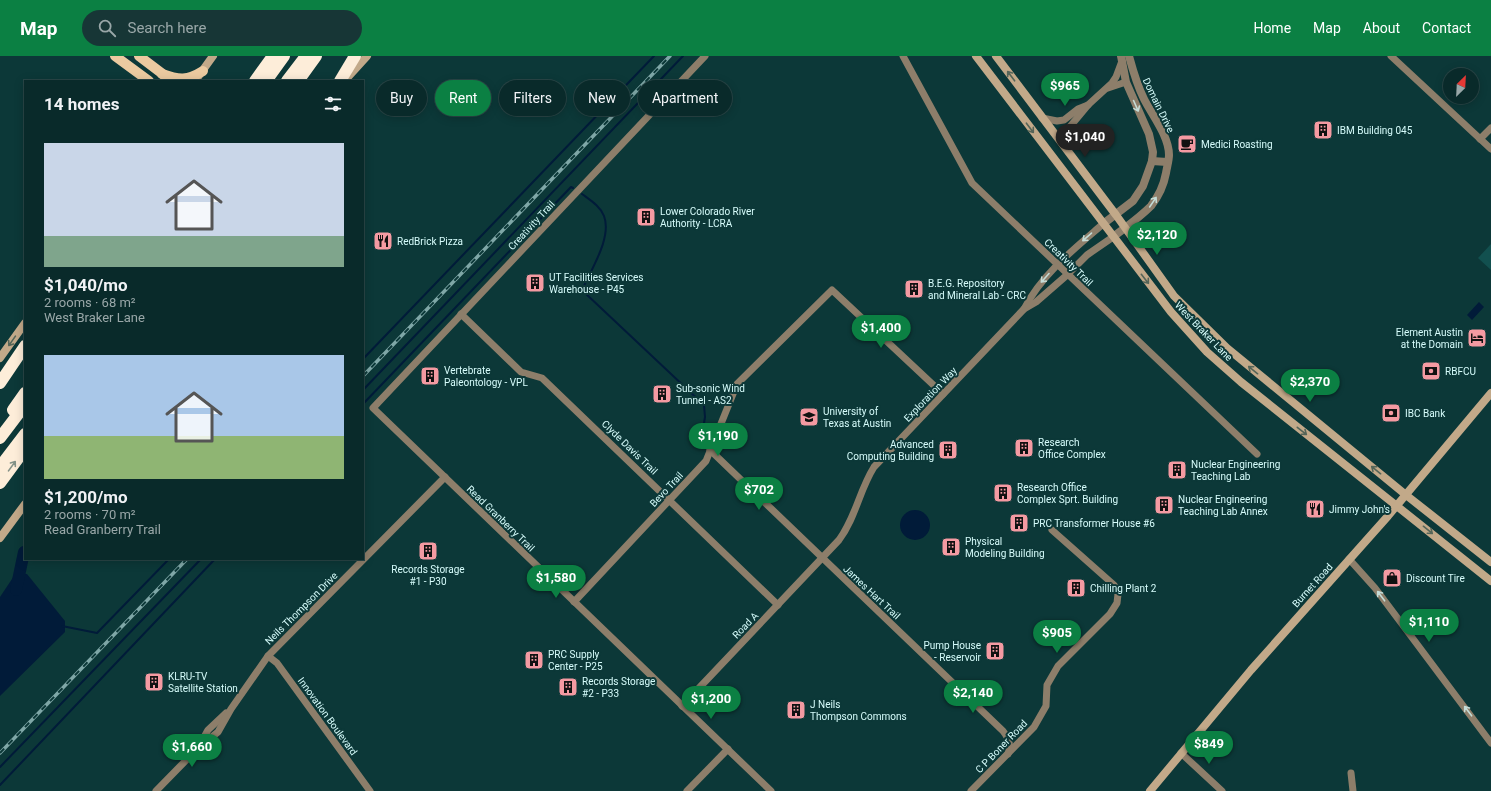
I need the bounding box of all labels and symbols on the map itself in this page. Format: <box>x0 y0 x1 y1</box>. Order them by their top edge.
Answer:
north arrow <box>1443 68 1479 104</box>
one-way arrow <box>1006 70 1015 81</box>
pin: $965 <box>1041 73 1089 107</box>
street label: Domain Drive <box>1141 76 1177 134</box>
one-way arrow <box>1133 100 1141 112</box>
building icon: IBM Building 045 <box>1312 119 1334 141</box>
one-way arrow <box>1026 122 1035 133</box>
pin: $1,040 <box>1052 124 1118 158</box>
place label: IBM Building 045 <box>1337 125 1413 136</box>
cafe icon: Medici Roasting <box>1176 133 1198 155</box>
place label: Medici Roasting <box>1201 139 1273 150</box>
one-way arrow <box>1149 196 1157 207</box>
street label: Creativity Trail <box>506 199 557 252</box>
building icon: Lower Colorado River Authority - LCRA <box>635 206 657 228</box>
place label: Lower Colorado River Authority - LCRA <box>660 206 755 229</box>
pin: $2,120 <box>1124 222 1190 256</box>
restaurant icon: RedBrick Pizza <box>372 230 394 252</box>
one-way arrow <box>1082 233 1092 242</box>
place label: RedBrick Pizza <box>397 236 463 247</box>
street label: Creativity Trail <box>1042 237 1095 288</box>
building icon: UT Facilities Services Warehouse - P45 <box>524 272 546 294</box>
place label: UT Facilities Services Warehouse - P45 <box>549 272 643 295</box>
one-way arrow <box>1041 273 1050 283</box>
one-way arrow <box>1141 273 1150 284</box>
building icon: B.E.G. Repository and Mineral Lab - CRC <box>903 278 925 300</box>
place label: B.E.G. Repository and Mineral Lab - CRC <box>928 278 1026 301</box>
street label: West Braker Lane <box>1173 300 1235 363</box>
pin: $1,400 <box>848 315 914 349</box>
place label: Element Austin at the Domain <box>1396 327 1463 350</box>
hotel icon: Element Austin at the Domain <box>1466 327 1488 349</box>
one-way arrow <box>8 335 17 346</box>
bank icon: RBFCU <box>1420 360 1442 382</box>
building icon: Vertebrate Paleontology - VPL <box>419 365 441 387</box>
place label: Vertebrate Paleontology - VPL <box>444 365 528 388</box>
street label: Exploration Way <box>902 365 959 424</box>
one-way arrow <box>1248 365 1259 374</box>
place label: RBFCU <box>1445 366 1476 377</box>
pin: $2,370 <box>1277 369 1343 403</box>
building icon: Sub-sonic Wind Tunnel - AS2 <box>651 383 673 405</box>
place label: Sub-sonic Wind Tunnel - AS2 <box>676 383 745 406</box>
bank icon: IBC Bank <box>1380 402 1402 424</box>
school or university icon: University of Texas at Austin <box>798 406 820 428</box>
place label: University of Texas at Austin <box>823 406 891 429</box>
place label: IBC Bank <box>1405 408 1446 419</box>
street label: Clyde Davis Trail <box>600 418 660 477</box>
pin: $1,190 <box>685 423 751 457</box>
one-way arrow <box>1297 427 1308 436</box>
building icon: Research Office Complex <box>1013 437 1035 459</box>
place label: Research Office Complex <box>1038 437 1106 460</box>
place label: Advanced Computing Building <box>847 439 934 462</box>
building icon: Advanced Computing Building <box>937 439 959 461</box>
building icon: Nuclear Engineering Teaching Lab <box>1166 459 1188 481</box>
place label: Nuclear Engineering Teaching Lab <box>1191 459 1280 482</box>
one-way arrow <box>8 461 17 472</box>
one-way arrow <box>1370 466 1381 474</box>
street label: Bevo Trail <box>648 470 685 509</box>
pin: $702 <box>735 477 783 511</box>
building icon: Research Office Complex Sprt. Building <box>992 482 1014 504</box>
place label: Research Office Complex Sprt. Building <box>1017 482 1118 505</box>
street label: Read Granberry Trail <box>465 483 537 554</box>
building icon: Nuclear Engineering Teaching Lab Annex <box>1153 494 1175 516</box>
place label: Nuclear Engineering Teaching Lab Annex <box>1178 494 1268 517</box>
restaurant icon: Jimmy John's <box>1304 498 1326 520</box>
place label: Jimmy John's <box>1329 504 1390 515</box>
building icon: PRC Transformer House #6 <box>1008 512 1030 534</box>
place label: PRC Transformer House #6 <box>1033 518 1155 529</box>
one-way arrow <box>1422 525 1433 534</box>
building icon: Physical Modeling Building <box>940 536 962 558</box>
place label: Physical Modeling Building <box>965 536 1045 559</box>
building icon: Records Storage #1 - P30 <box>417 540 439 562</box>
street label: Burnet Road <box>1290 561 1335 609</box>
street label: James Hart Trail <box>841 563 902 621</box>
place label: Records Storage #1 - P30 <box>391 564 465 587</box>
pin: $1,580 <box>523 565 589 599</box>
shop icon: Discount Tire <box>1381 567 1403 589</box>
street label: Neils Thompson Drive <box>263 570 340 647</box>
place label: Discount Tire <box>1406 573 1465 584</box>
building icon: Chilling Plant 2 <box>1065 577 1087 599</box>
place label: Chilling Plant 2 <box>1090 583 1157 594</box>
one-way arrow <box>1377 591 1386 602</box>
pin: $1,110 <box>1396 609 1462 643</box>
street label: Road A <box>730 610 761 641</box>
pin: $905 <box>1033 620 1081 654</box>
place label: Pump House - Reservoir <box>924 640 982 663</box>
building icon: Pump House - Reservoir <box>984 640 1006 662</box>
building icon: PRC Supply Center - P25 <box>523 649 545 671</box>
place label: PRC Supply Center - P25 <box>548 649 603 672</box>
building icon: KLRU-TV Satellite Station <box>143 671 165 693</box>
place label: KLRU-TV Satellite Station <box>168 671 238 694</box>
street label: Innovation Boulevard <box>296 675 359 757</box>
building icon: Records Storage #2 - P33 <box>557 676 579 698</box>
place label: Records Storage #2 - P33 <box>582 676 655 699</box>
pin: $2,140 <box>940 680 1006 714</box>
pin: $1,200 <box>678 686 744 720</box>
building icon: J Neils Thompson Commons <box>785 699 807 721</box>
place label: J Neils Thompson Commons <box>810 699 907 722</box>
one-way arrow <box>1463 706 1472 717</box>
street label: C P Boner Road <box>973 718 1029 775</box>
pin: $849 <box>1185 731 1233 765</box>
pin: $1,660 <box>159 734 225 768</box>

